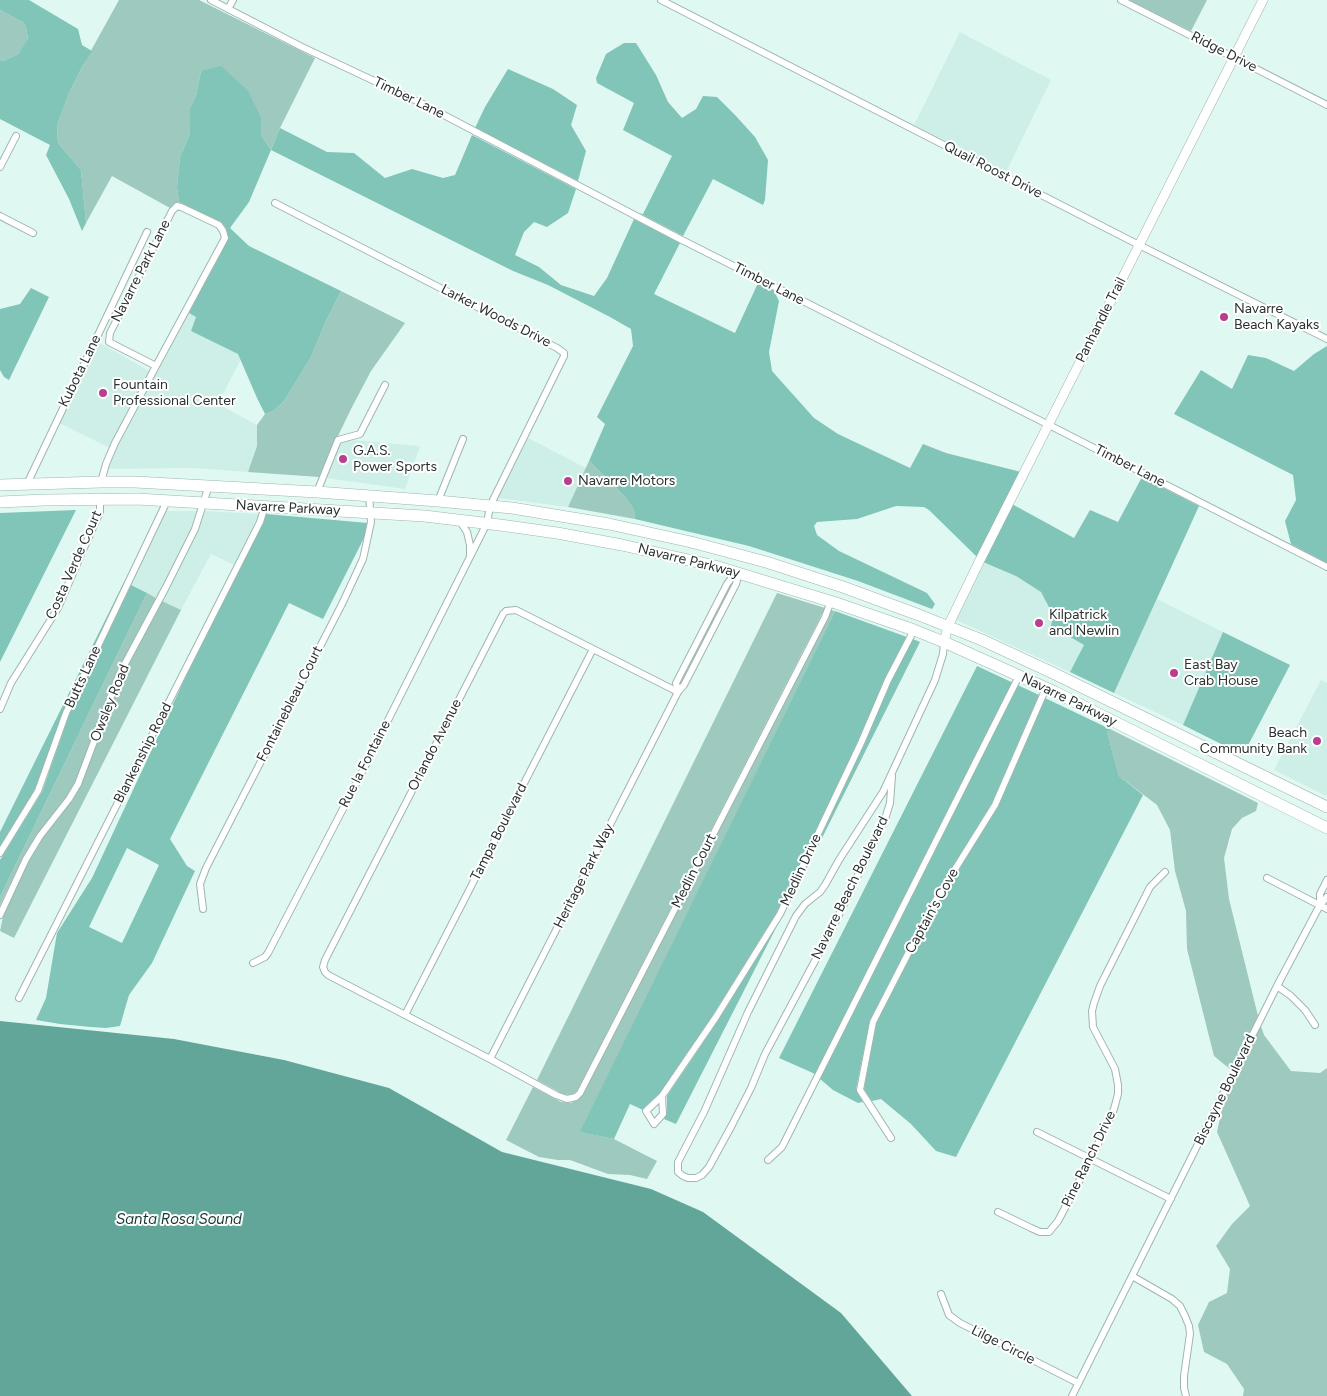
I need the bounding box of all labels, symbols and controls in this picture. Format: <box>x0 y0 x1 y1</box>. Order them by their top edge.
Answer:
street label: Ridge Drive <box>1188 28 1260 76</box>
street label: Timber Lane <box>371 74 447 122</box>
street label: Quail Roost Drive <box>941 138 1045 202</box>
street label: Navarre Park Lane <box>108 217 174 325</box>
street label: Timber Lane <box>731 259 807 309</box>
street label: Panhandle Trail <box>1072 275 1130 365</box>
street label: Larker Woods Drive <box>438 281 554 351</box>
place label: Navarre Beach Kayaks <box>1234 301 1319 334</box>
marker: Navarre Beach Kayaks <box>1218 311 1230 323</box>
street label: Kubota Lane <box>55 332 105 410</box>
place label: Fountain Professional Center <box>113 377 236 410</box>
marker: Fountain Professional Center <box>97 387 109 399</box>
street label: Timber Lane <box>1092 441 1168 491</box>
place label: G.A.S. Power Sports <box>353 443 437 476</box>
marker: G.A.S. Power Sports <box>337 453 349 465</box>
place label: Navarre Motors <box>578 473 675 489</box>
marker: Navarre Motors <box>562 475 574 487</box>
street label: Navarre Parkway <box>235 497 341 519</box>
street label: Costa Verde Court <box>42 508 106 622</box>
street label: Navarre Parkway <box>636 540 742 582</box>
place label: Kilpatrick and Newlin <box>1049 607 1119 640</box>
marker: Kilpatrick and Newlin <box>1033 617 1045 629</box>
street label: Butts Lane <box>61 643 105 711</box>
street label: Fontainebleau Court <box>253 643 327 765</box>
place label: East Bay Crab House <box>1184 657 1258 690</box>
street label: Owsley Road <box>87 662 133 744</box>
marker: East Bay Crab House <box>1168 667 1180 679</box>
street label: Navarre Parkway <box>1018 670 1120 730</box>
street label: Orlando Avenue <box>405 696 465 794</box>
street label: Blankenship Road <box>110 700 176 806</box>
street label: Rue la Fontaine <box>336 717 394 811</box>
place label: Beach Community Bank <box>1200 725 1307 758</box>
marker: Beach Community Bank <box>1311 735 1323 747</box>
street label: Tampa Boulevard <box>467 781 531 883</box>
street label: Navarre Beach Boulevard <box>808 814 892 962</box>
street label: Heritage Park Way <box>550 821 618 931</box>
street label: Medlin Court <box>668 831 720 911</box>
street label: Medlin Drive <box>777 831 825 909</box>
street label: Captain's Cove <box>902 866 962 956</box>
street label: Biscayne Boulevard <box>1191 1032 1259 1148</box>
street label: Pine Ranch Drive <box>1058 1108 1120 1210</box>
water label: Santa Rosa Sound <box>116 1211 242 1229</box>
street label: Lilge Circle <box>968 1322 1038 1368</box>

